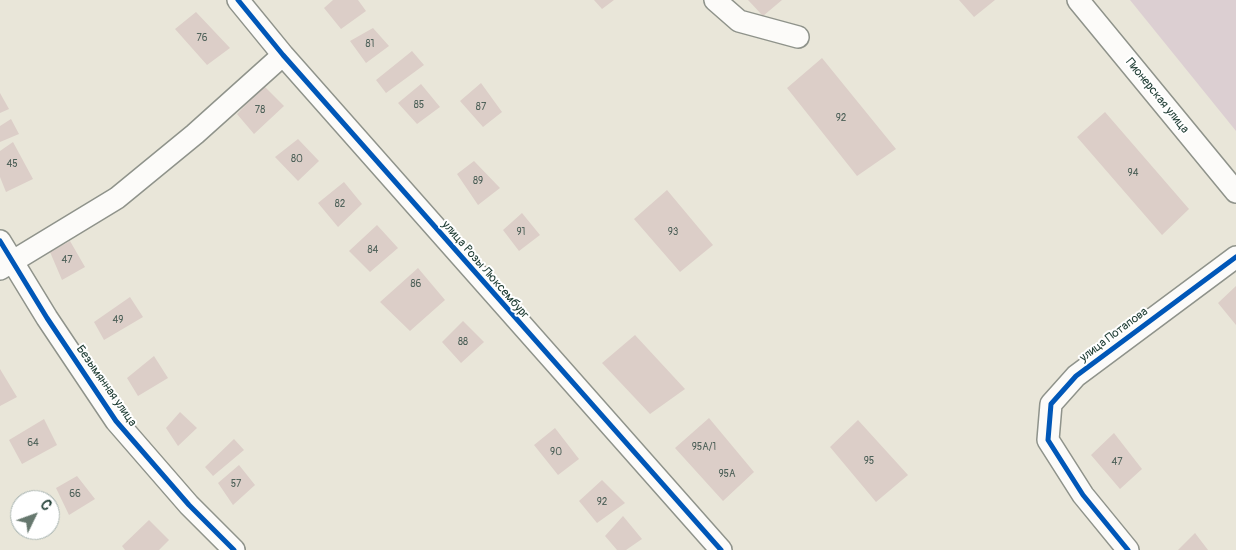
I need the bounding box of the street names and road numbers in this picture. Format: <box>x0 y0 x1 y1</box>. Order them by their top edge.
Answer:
street label: Пионерская улица <box>1122 56 1192 136</box>
street label: улица Розы Люксембург <box>438 218 532 322</box>
street label: улица Потапова <box>1077 305 1151 365</box>
street label: Безымянная улица <box>73 343 139 429</box>

